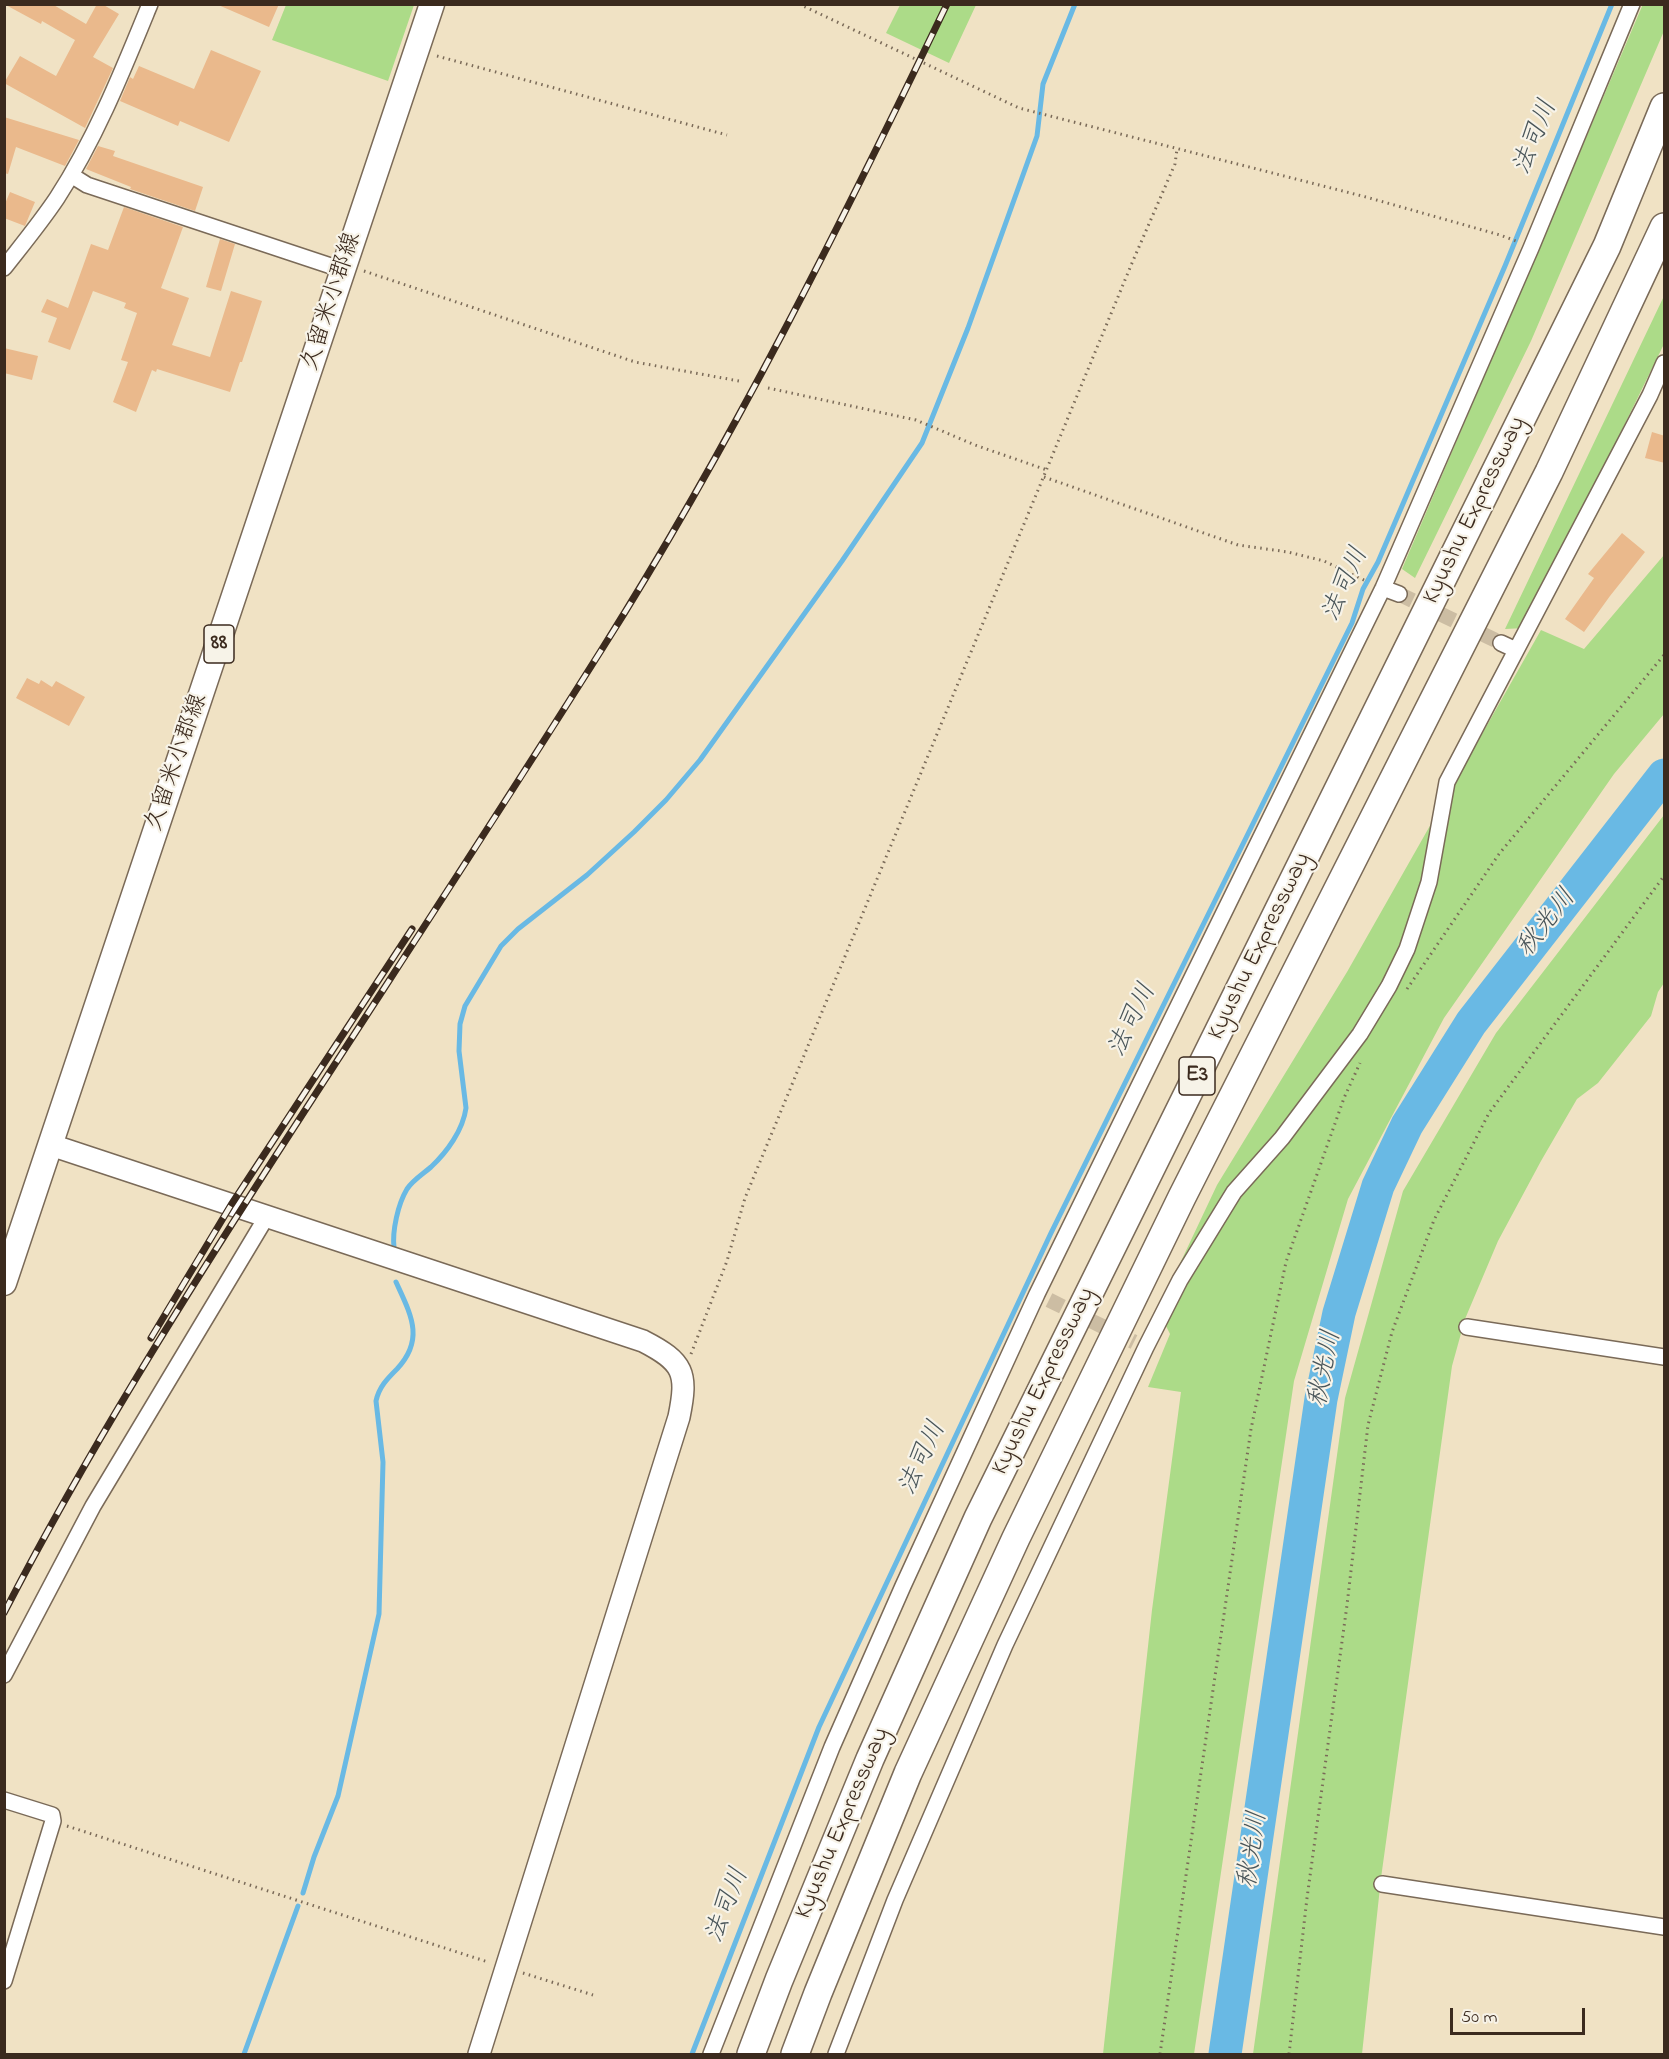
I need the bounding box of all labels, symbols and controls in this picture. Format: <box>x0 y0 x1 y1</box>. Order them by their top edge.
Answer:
water label: 法司川 <box>1508 96 1566 180</box>
street label: 久留米小郡線 <box>297 229 369 375</box>
street label: Kyushu Expressway <box>1418 413 1534 609</box>
water label: 法司川 <box>1317 543 1377 627</box>
road number: 88 <box>204 625 234 663</box>
street label: 久留米小郡線 <box>141 690 215 836</box>
street label: Kyushu Expressway <box>1203 849 1319 1045</box>
water label: 秋光川 <box>1512 884 1584 964</box>
water label: 法司川 <box>1103 979 1165 1063</box>
road number: E3 <box>1179 1057 1215 1095</box>
street label: Kyushu Expressway <box>987 1284 1103 1480</box>
water label: 秋光川 <box>1304 1328 1350 1410</box>
water label: 法司川 <box>893 1417 955 1501</box>
street label: Kyushu Expressway <box>791 1724 897 1924</box>
water label: 秋光川 <box>1234 1809 1276 1891</box>
water label: 法司川 <box>700 1864 758 1948</box>
scale bar <box>1453 1996 1588 2034</box>
text: 50 m <box>1461 2005 1498 2031</box>

